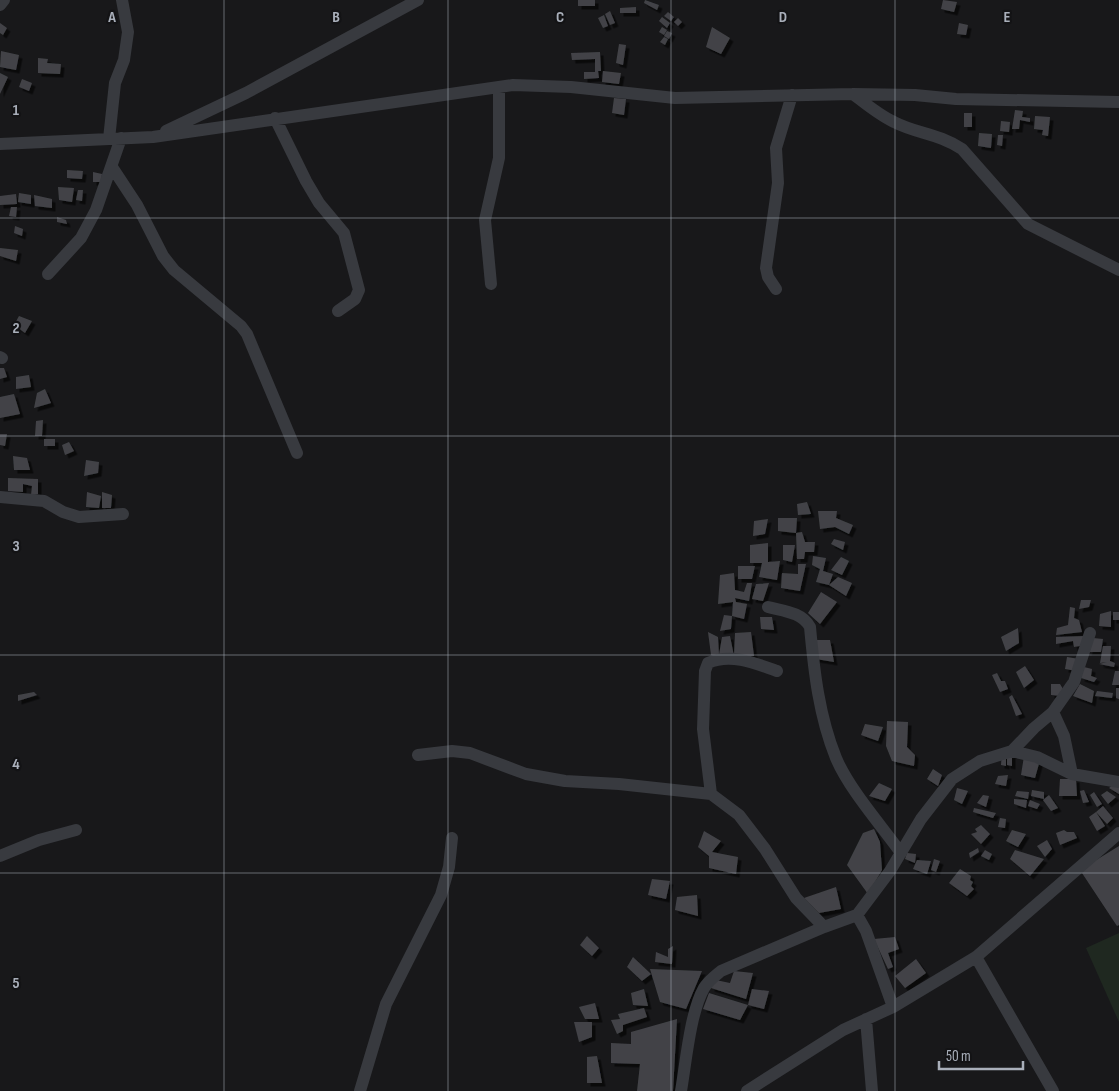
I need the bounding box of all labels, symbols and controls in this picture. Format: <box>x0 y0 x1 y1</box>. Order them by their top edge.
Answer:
text: A <box>107 8 116 27</box>
text: B <box>332 8 340 27</box>
text: C <box>556 8 564 27</box>
text: D <box>779 8 787 27</box>
text: E <box>1004 8 1011 27</box>
text: 1 <box>13 101 20 120</box>
text: 2 <box>12 319 20 338</box>
text: 3 <box>12 537 20 556</box>
text: 4 <box>12 755 20 774</box>
text: 5 <box>12 974 20 993</box>
scale bar <box>939 1038 1023 1070</box>
text: 50 m <box>946 1047 971 1066</box>

